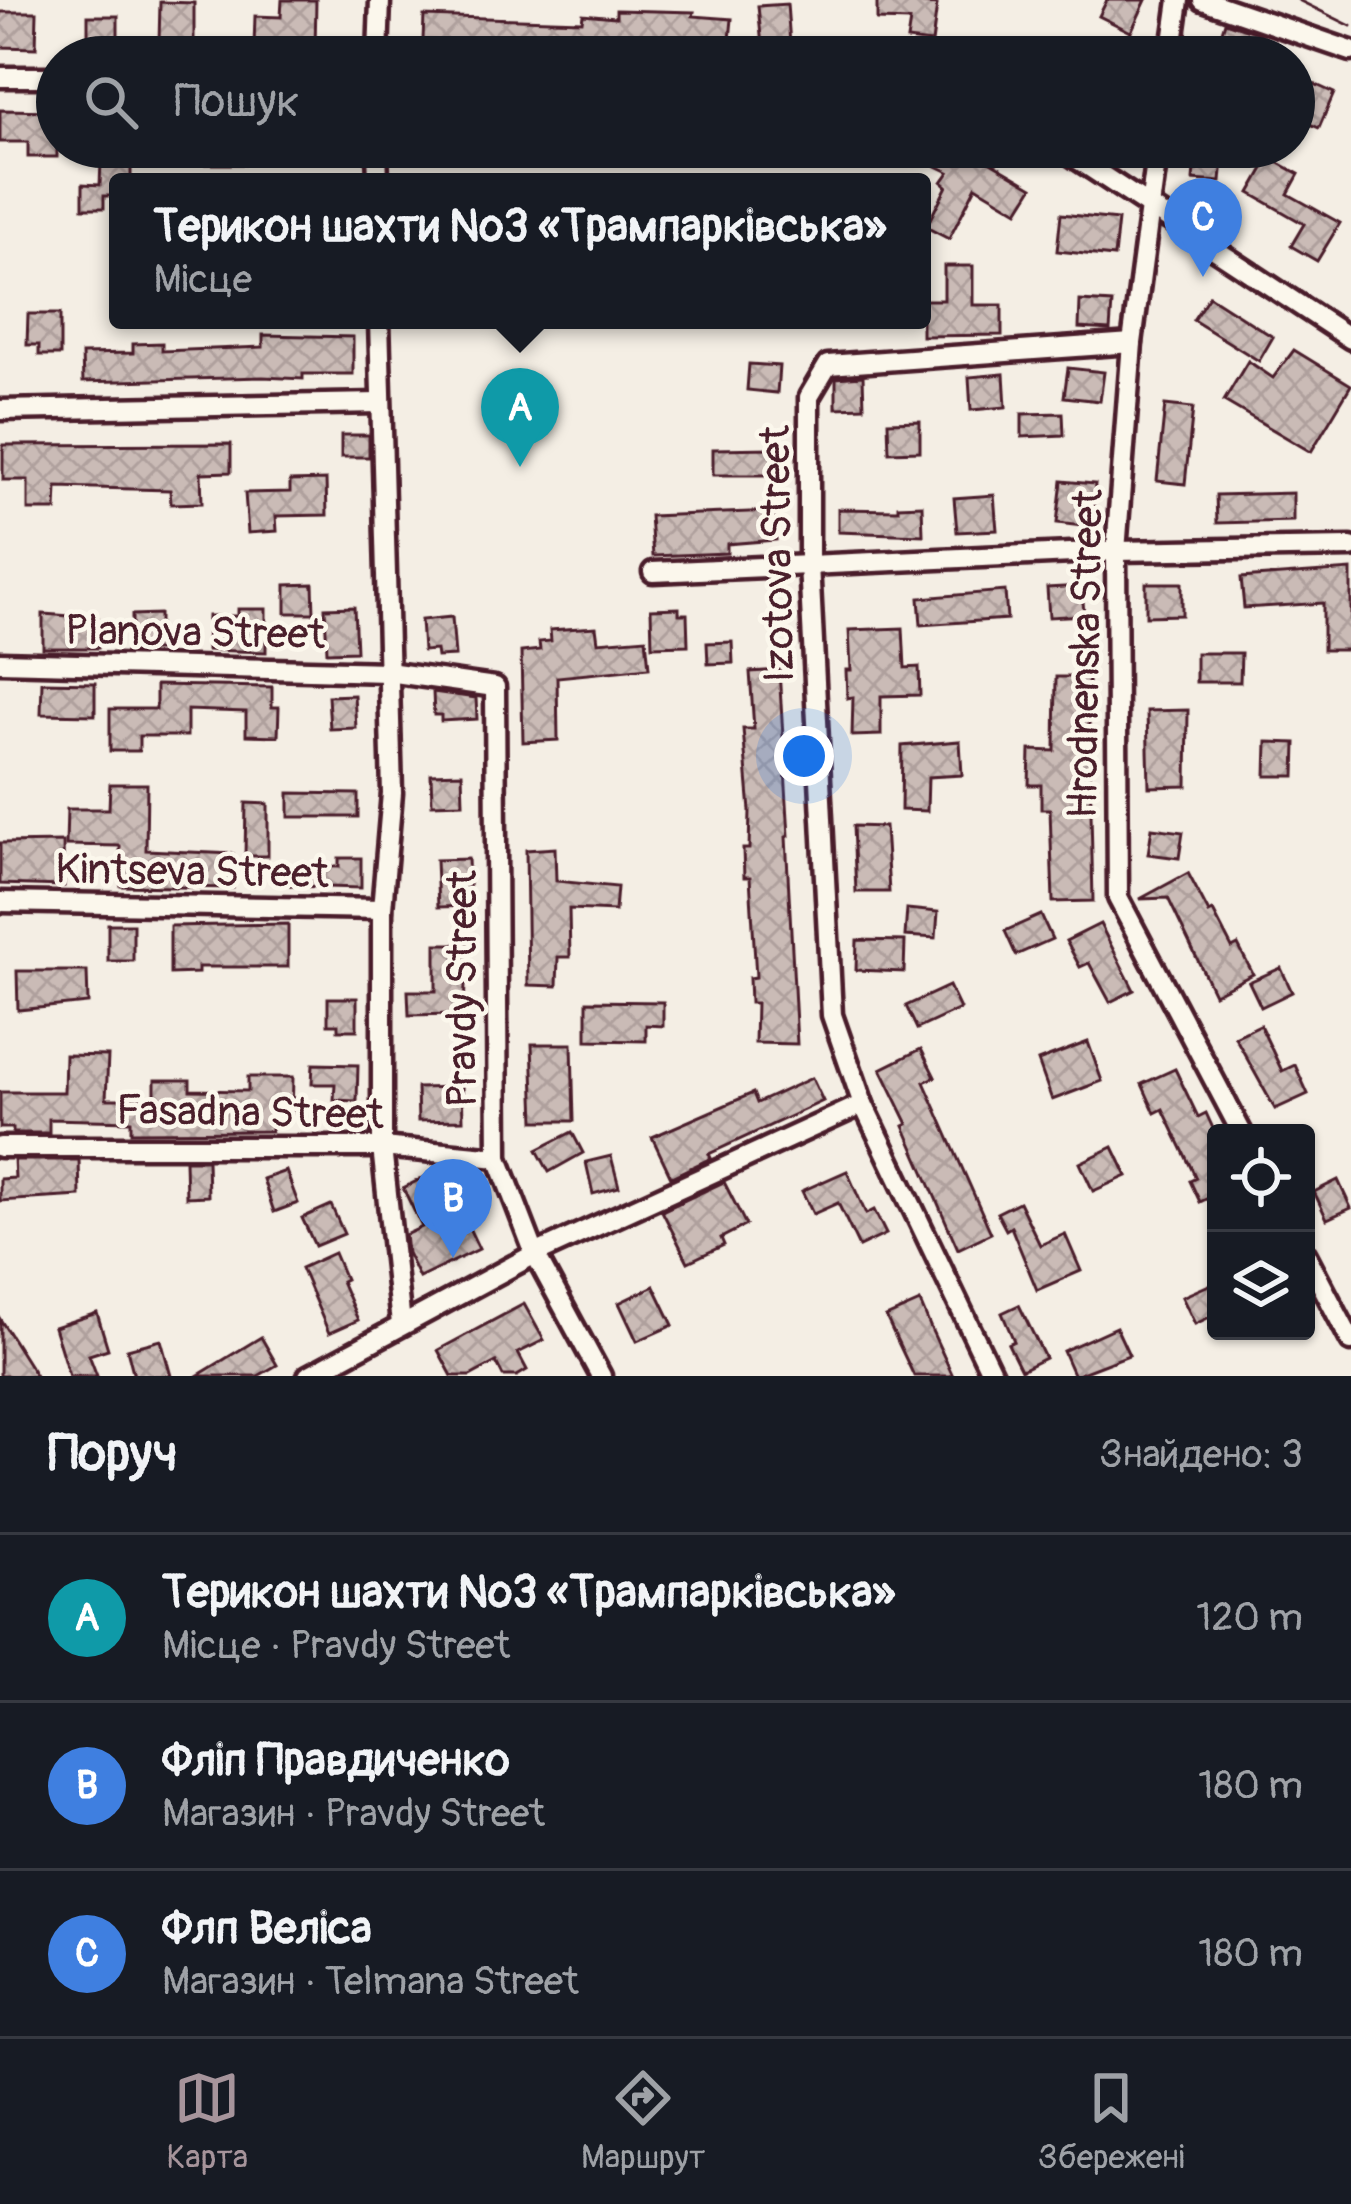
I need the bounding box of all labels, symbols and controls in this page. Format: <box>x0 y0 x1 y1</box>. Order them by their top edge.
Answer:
search box <box>36 36 1315 168</box>
icon: search <box>78 69 144 135</box>
text: Пошук <box>174 74 299 130</box>
popup <box>109 173 931 329</box>
pin: C <box>1164 178 1242 277</box>
text: Терикон шахти №3 «Трампарківська» <box>153 199 887 255</box>
text: Місце <box>153 255 252 304</box>
pin: A <box>481 368 559 467</box>
street label: Izotova Street <box>750 425 806 683</box>
street label: Hrodnenska Street <box>1057 489 1115 819</box>
street label: Planova Street <box>64 605 325 661</box>
your location <box>774 726 834 786</box>
street label: Kintseva Street <box>55 844 329 900</box>
street label: Pravdy Street <box>437 870 489 1108</box>
street label: Fasadna Street <box>116 1085 384 1141</box>
map controls <box>1207 1124 1315 1340</box>
button: locate <box>1207 1124 1315 1232</box>
pin: B <box>414 1159 492 1258</box>
button: layers <box>1207 1232 1315 1340</box>
text: Поруч <box>48 1422 178 1486</box>
text: Знайдено: 3 <box>1100 1430 1303 1479</box>
text: Терикон шахти №3 «Трампарківська» <box>162 1565 895 1621</box>
text: A <box>74 1593 100 1642</box>
text: 120 m <box>1196 1593 1303 1642</box>
text: Місце · Pravdy Street <box>162 1621 510 1670</box>
text: Фліп Правдиченко <box>162 1733 510 1789</box>
text: B <box>76 1761 98 1810</box>
text: 180 m <box>1198 1761 1303 1810</box>
text: Магазин · Pravdy Street <box>162 1789 545 1838</box>
text: Флп Веліса <box>162 1901 372 1957</box>
text: C <box>75 1929 99 1978</box>
text: 180 m <box>1198 1929 1303 1978</box>
text: Магазин · Telmana Street <box>162 1957 579 2006</box>
tab: Карта <box>166 2065 248 2178</box>
tab: Маршрут <box>581 2065 705 2178</box>
tab: Збережені <box>1038 2065 1185 2178</box>

